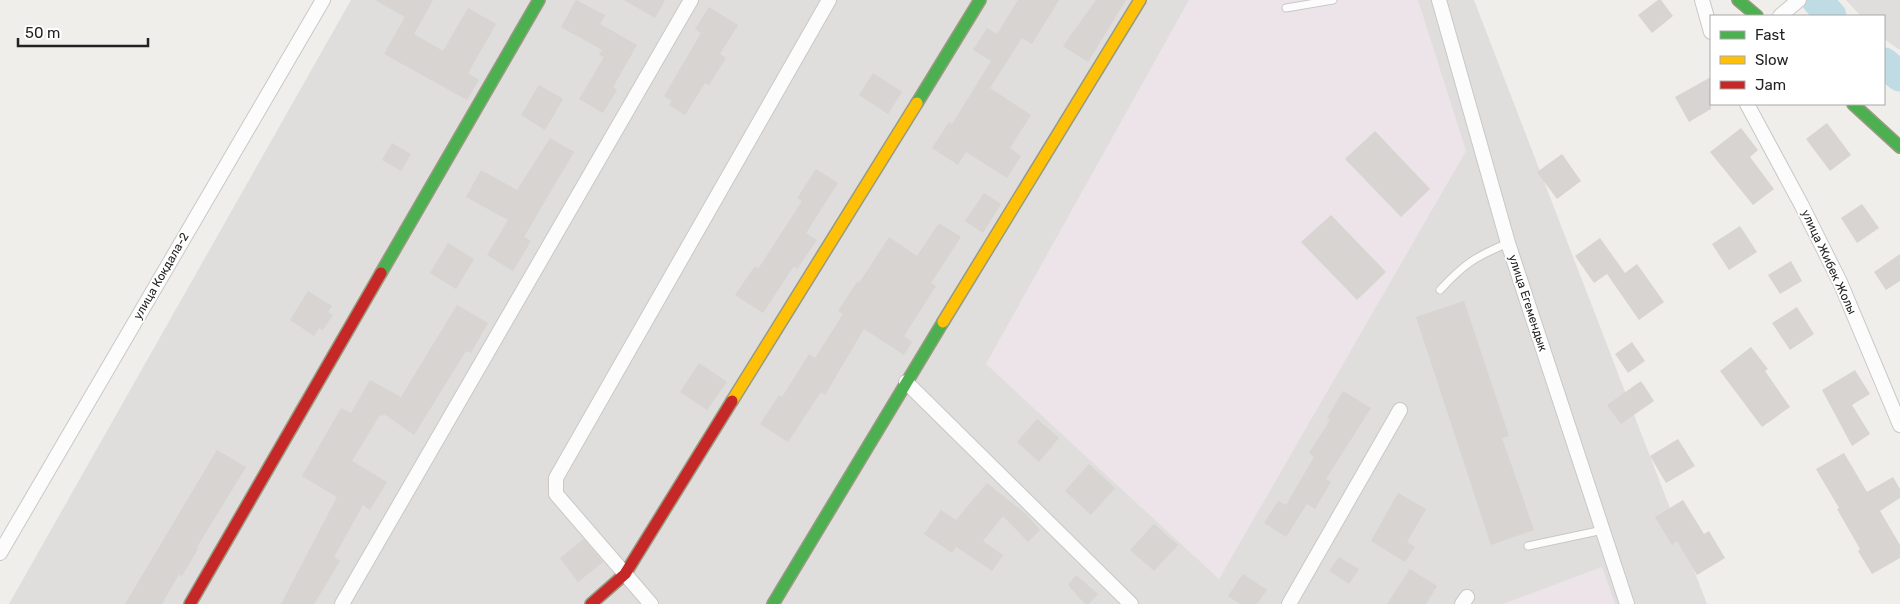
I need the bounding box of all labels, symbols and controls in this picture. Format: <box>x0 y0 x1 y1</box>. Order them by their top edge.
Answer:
scale bar <box>18 15 148 47</box>
legend <box>1710 15 1885 105</box>
text: 50 m <box>25 24 60 42</box>
text: Fast <box>1755 26 1785 44</box>
text: Slow <box>1755 51 1788 69</box>
text: Jam <box>1755 76 1786 94</box>
street label: улица Жибек Жолы <box>1799 207 1859 317</box>
street label: улица Кокдала-2 <box>130 230 192 322</box>
street label: улица Егемендык <box>1506 253 1550 354</box>

